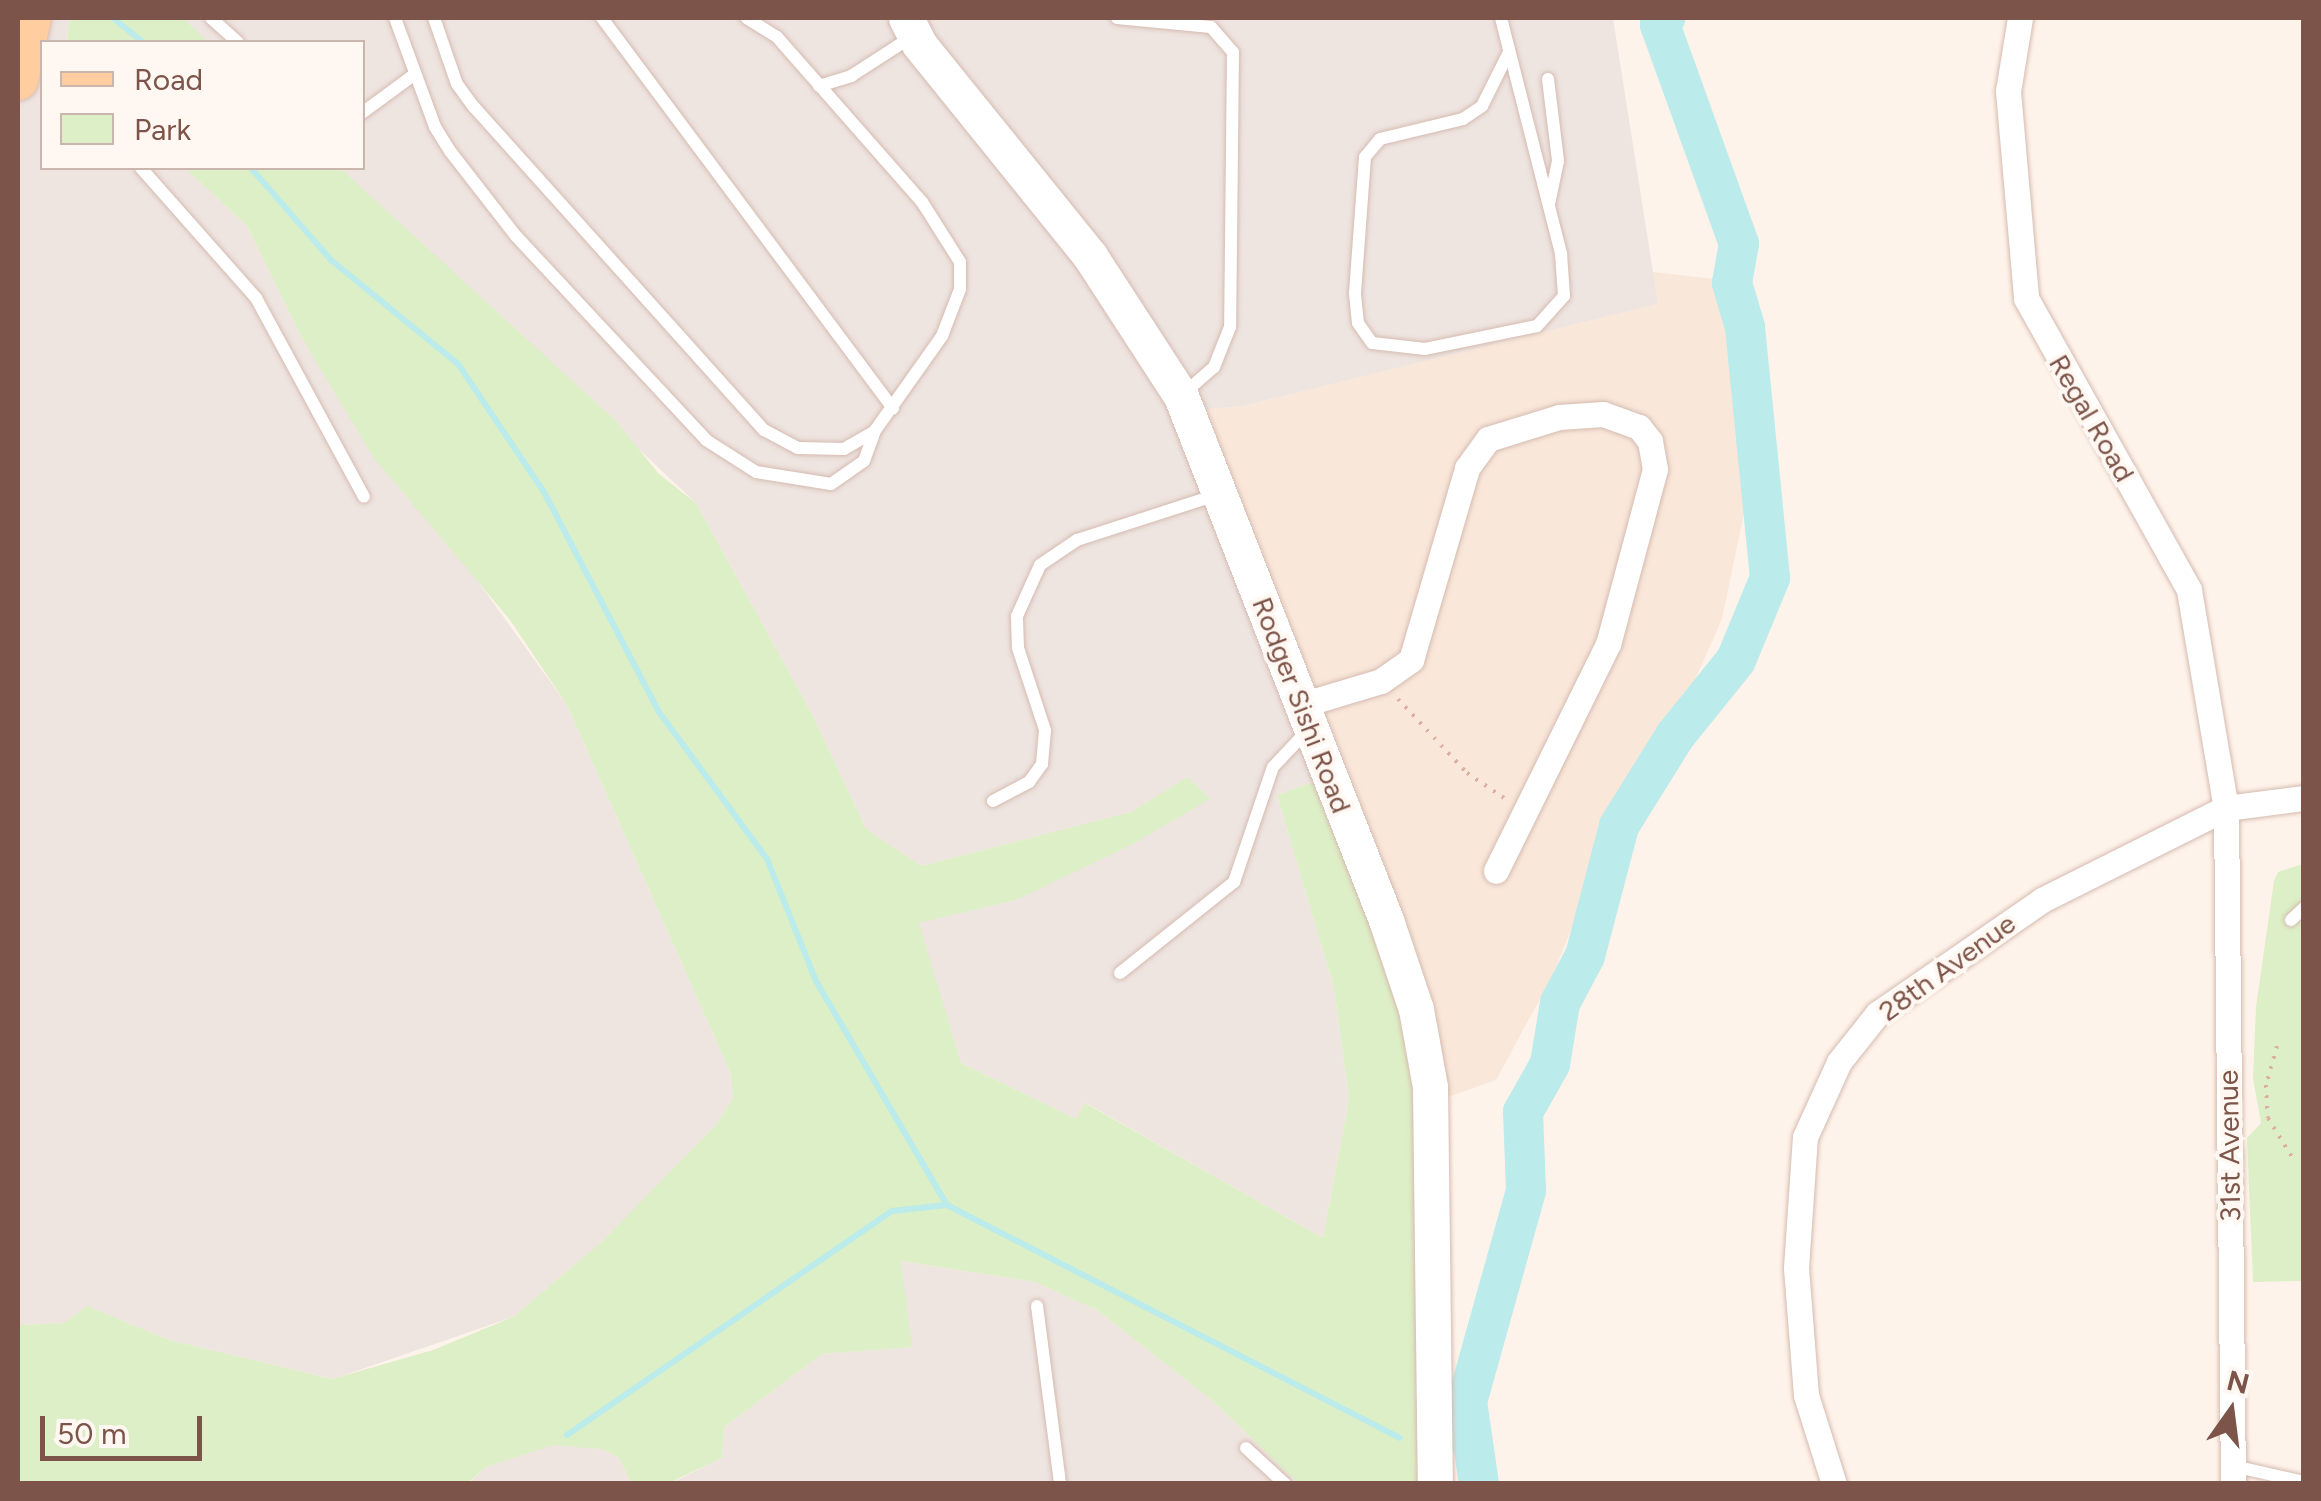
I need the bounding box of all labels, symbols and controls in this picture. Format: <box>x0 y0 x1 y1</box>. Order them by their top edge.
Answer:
legend <box>40 40 365 170</box>
text: Road <box>134 61 203 98</box>
text: Park <box>134 111 191 148</box>
street label: Regal Road <box>2042 349 2142 487</box>
street label: Rodger Sishi Road <box>1245 592 1359 818</box>
street label: 28th Avenue <box>1872 906 2022 1028</box>
street label: 31st Avenue <box>2211 1070 2247 1222</box>
north arrow <box>2181 1361 2281 1461</box>
text: N <box>2224 1363 2253 1401</box>
scale bar <box>45 1396 208 1458</box>
text: 50 m <box>57 1415 126 1452</box>

